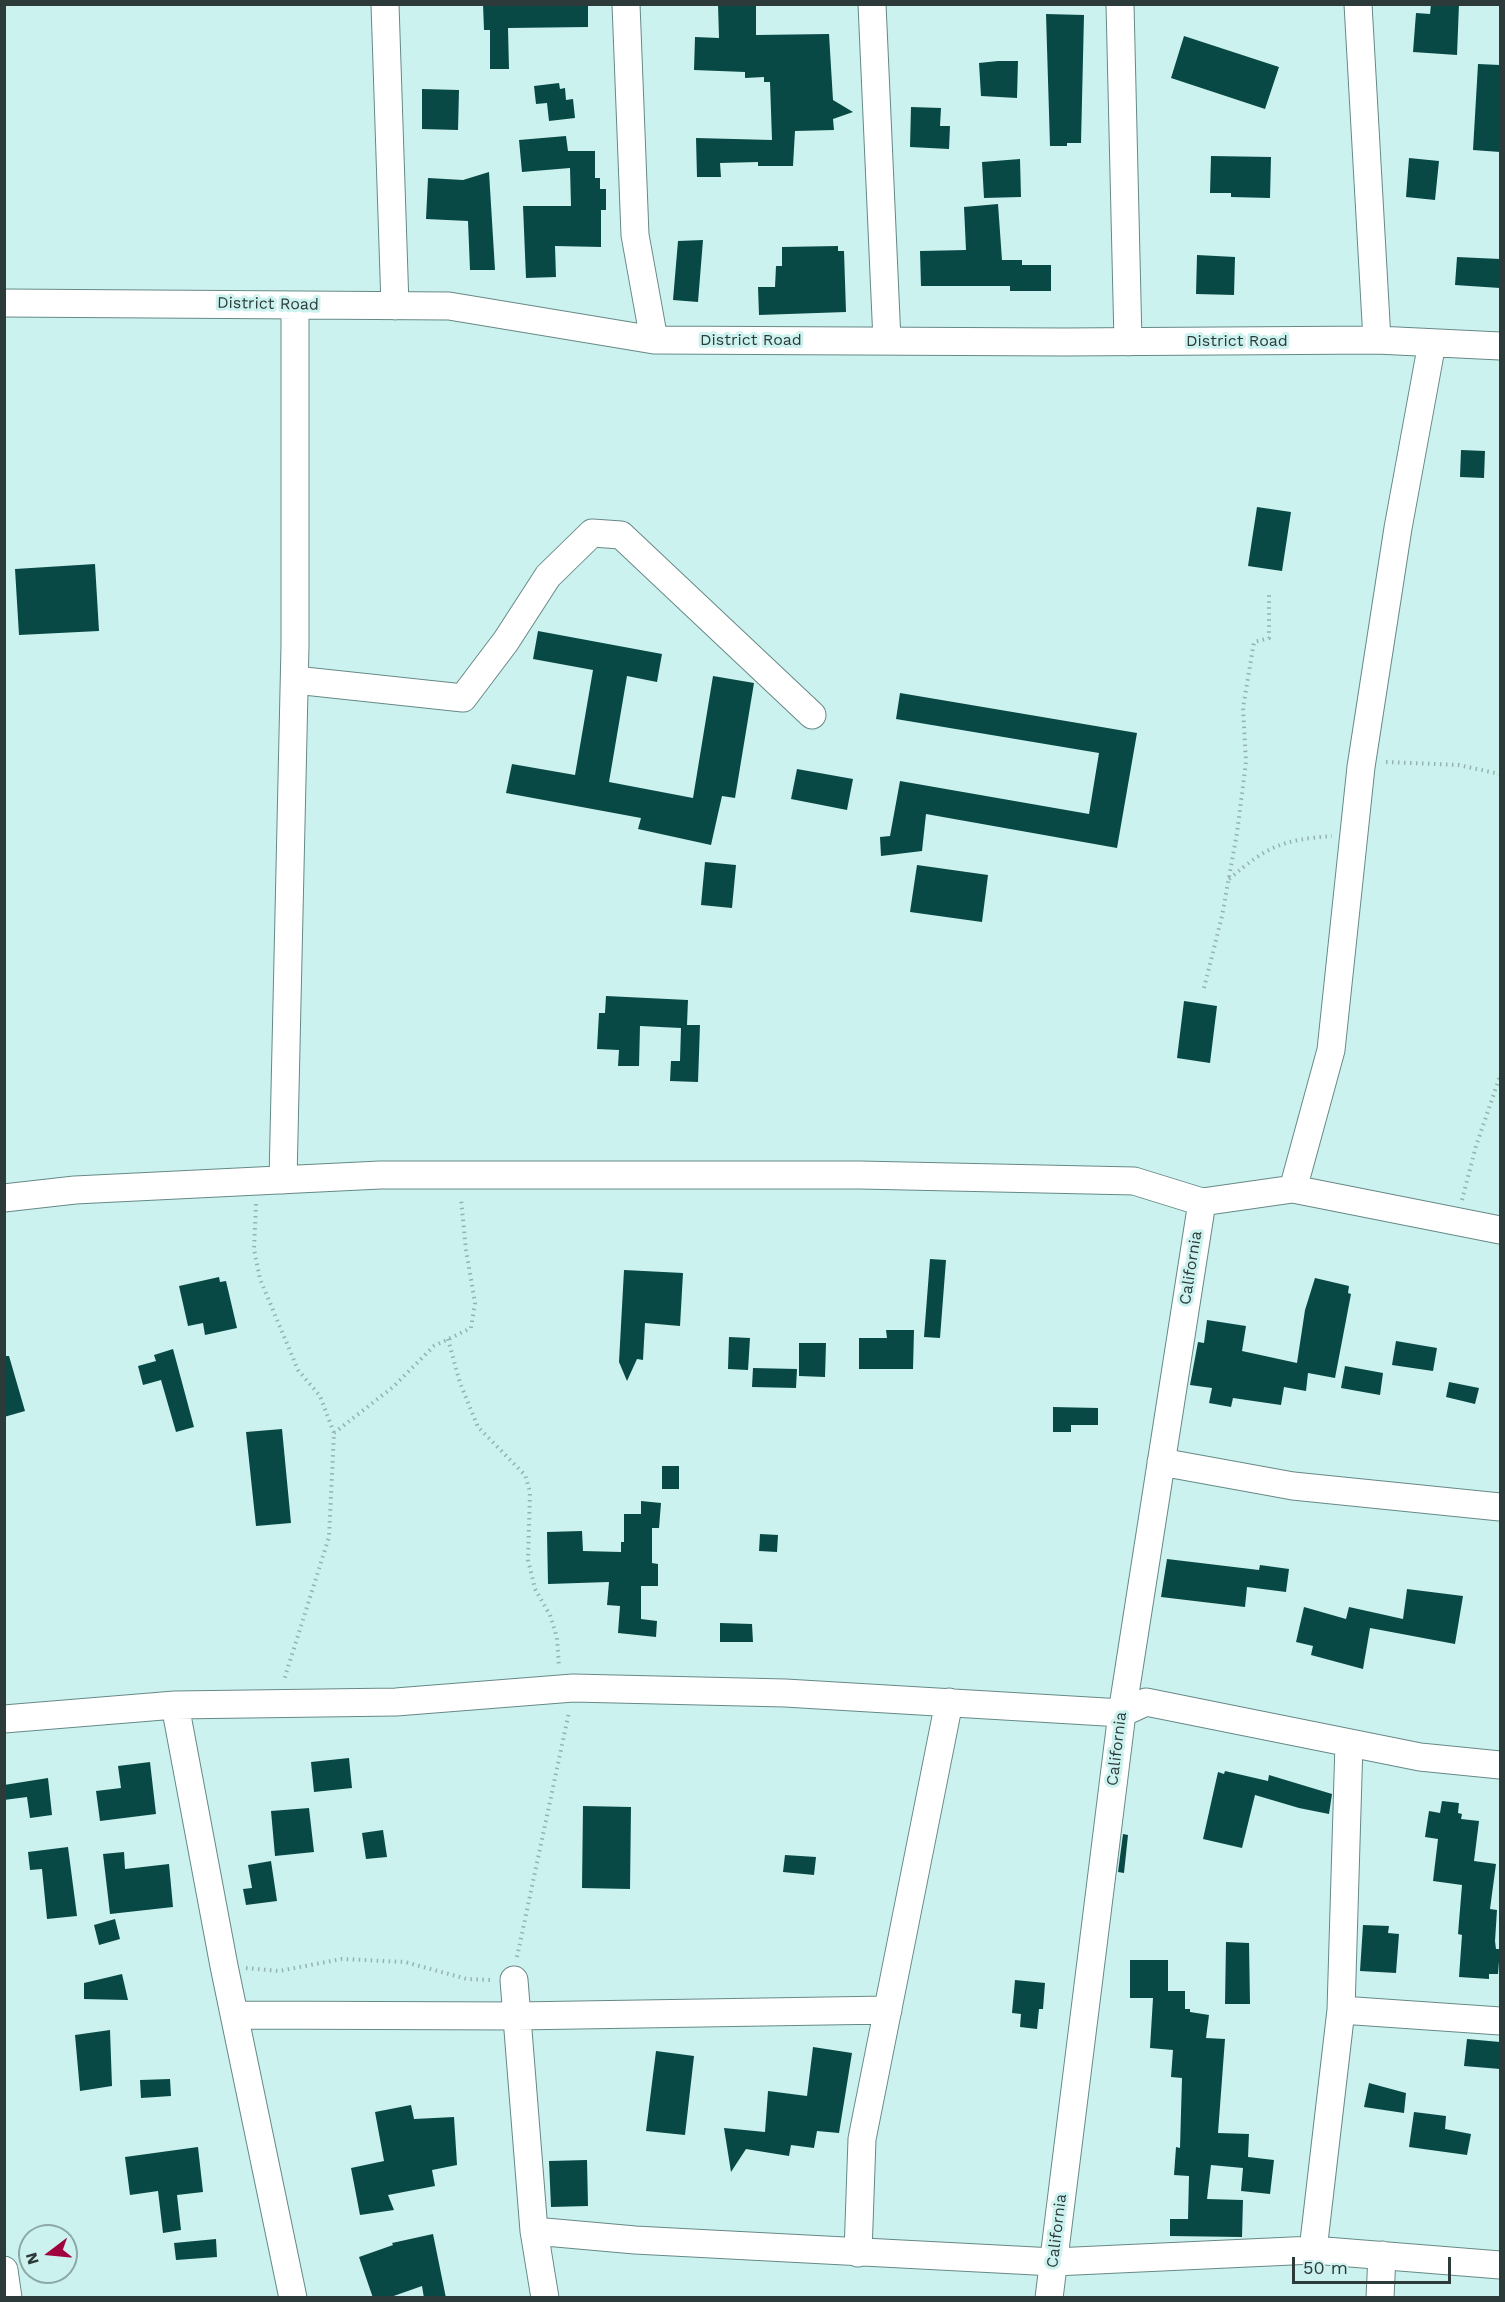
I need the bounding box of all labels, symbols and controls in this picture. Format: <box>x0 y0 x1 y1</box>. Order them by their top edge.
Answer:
street label: District Road <box>217 294 319 314</box>
street label: District Road <box>700 330 802 350</box>
street label: District Road <box>1186 331 1288 351</box>
street label: California <box>1176 1230 1206 1306</box>
street label: California <box>1103 1711 1131 1787</box>
street label: California <box>1043 2193 1071 2269</box>
north arrow <box>18 2224 78 2284</box>
scale bar <box>1295 2245 1454 2283</box>
text: N <box>21 2250 43 2267</box>
text: 50 m <box>1303 2257 1348 2278</box>

